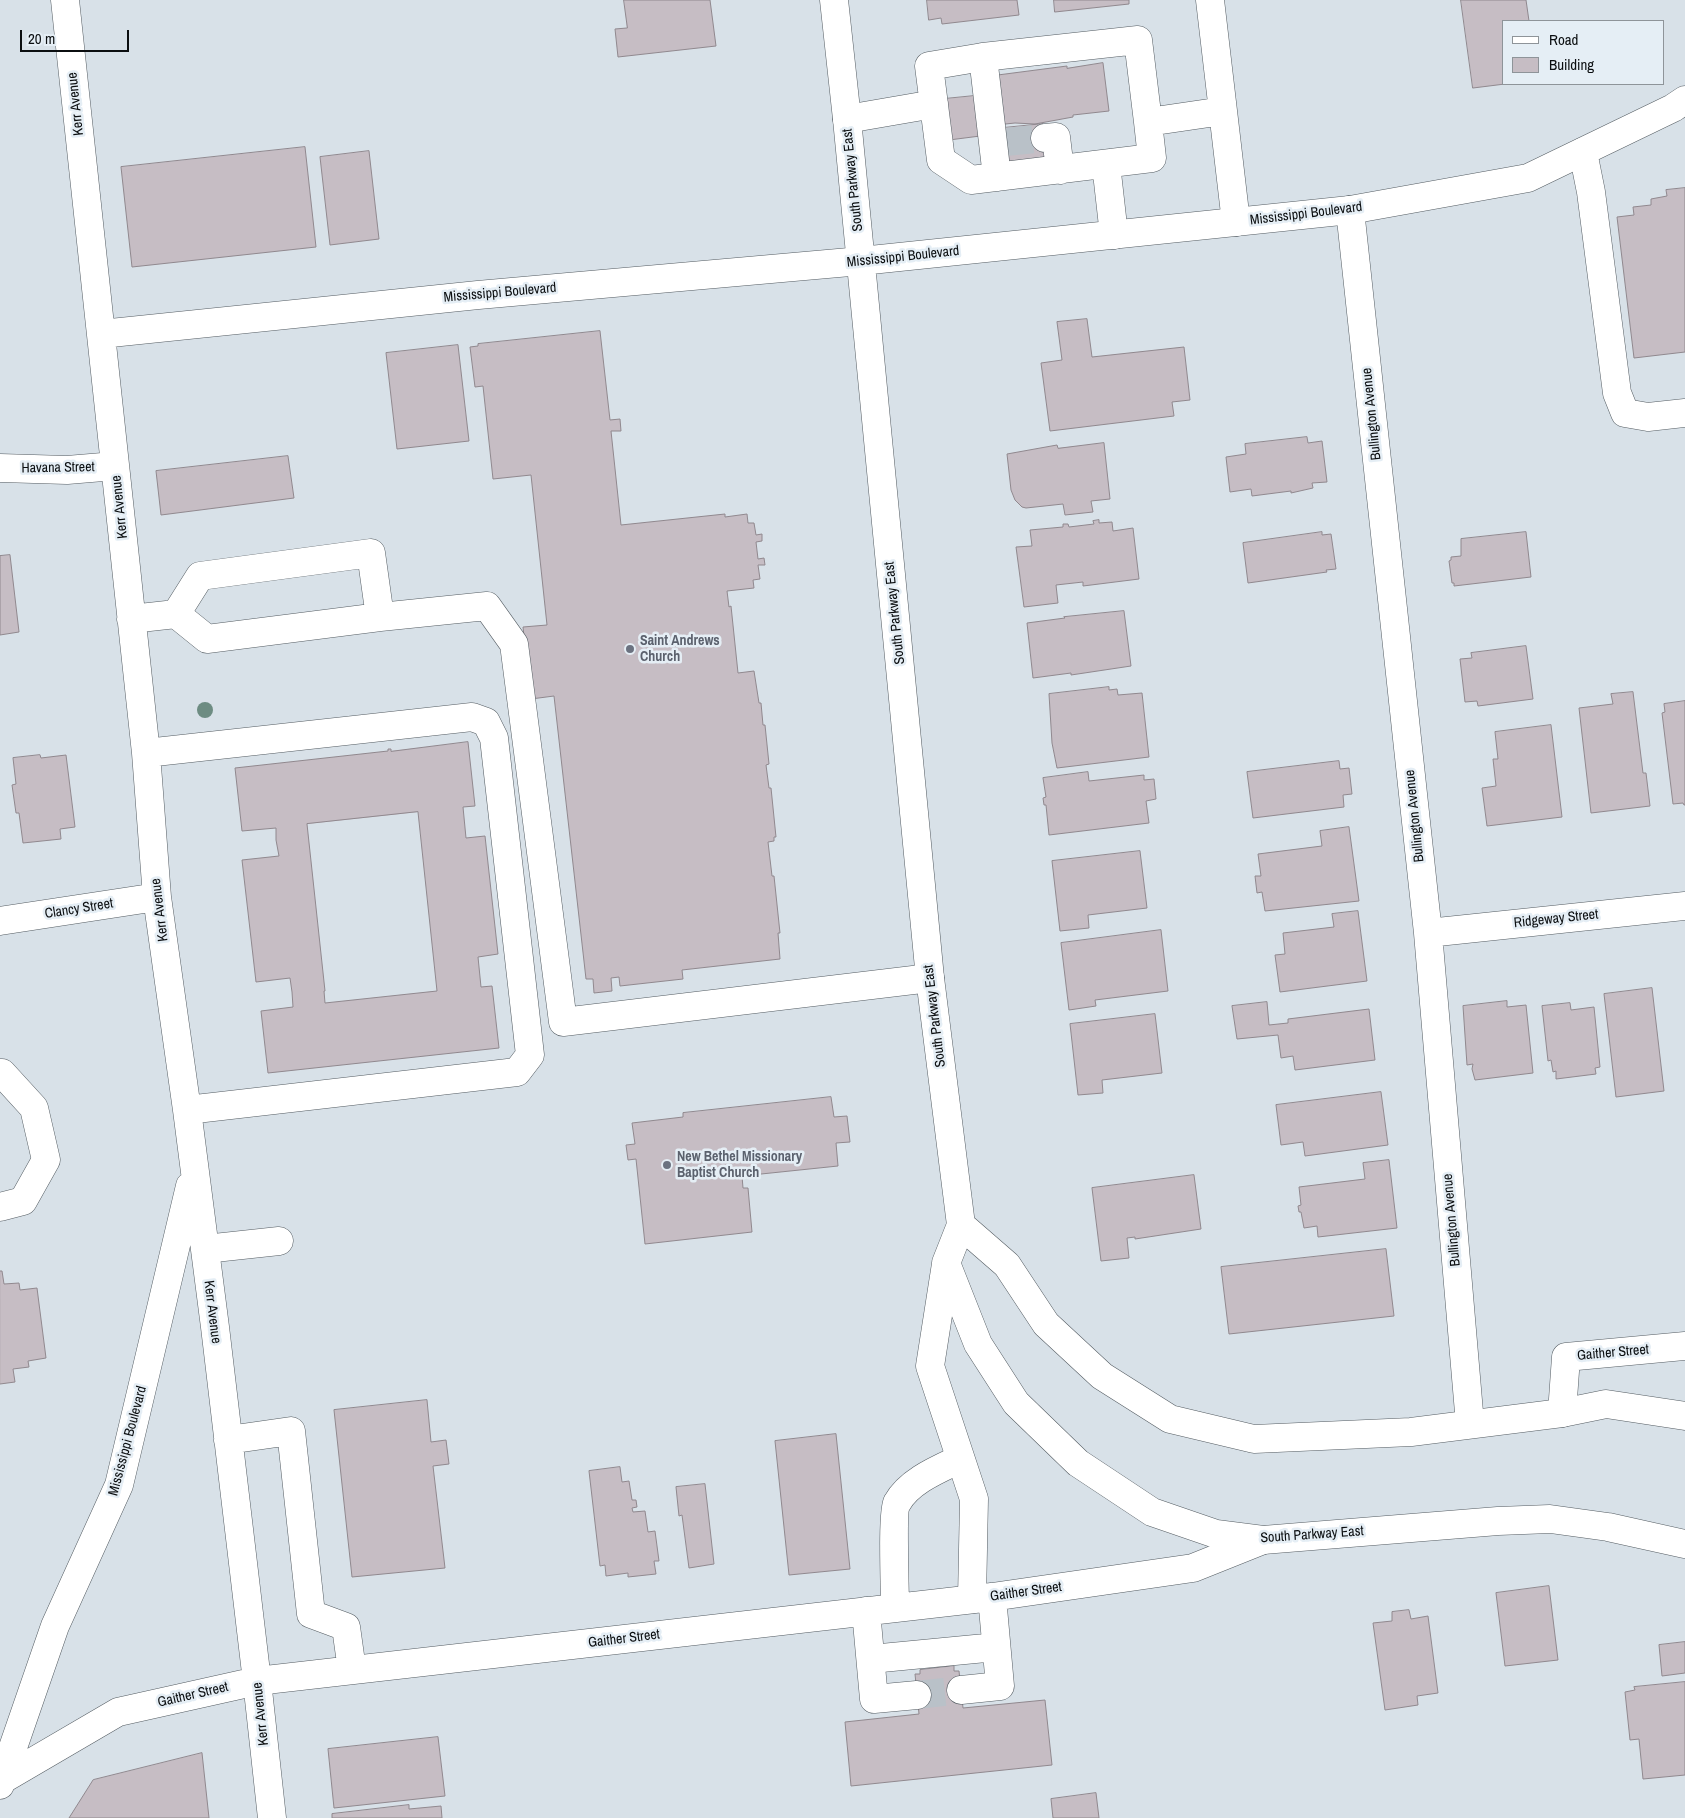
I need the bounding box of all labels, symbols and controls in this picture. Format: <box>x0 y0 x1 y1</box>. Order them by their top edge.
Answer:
scale bar <box>22 20 131 52</box>
legend <box>1502 20 1665 85</box>
text: 20 m <box>28 28 55 49</box>
text: Road <box>1549 29 1578 50</box>
text: Building <box>1549 54 1594 75</box>
street label: Kerr Avenue <box>64 71 88 137</box>
street label: South Parkway East <box>839 128 867 232</box>
street label: Mississippi Boulevard <box>1249 199 1363 229</box>
street label: Mississippi Boulevard <box>846 243 960 271</box>
street label: Mississippi Boulevard <box>443 280 557 306</box>
street label: Bullington Avenue <box>1359 367 1385 461</box>
street label: Havana Street <box>21 459 95 477</box>
street label: Kerr Avenue <box>108 474 132 540</box>
street label: South Parkway East <box>881 561 909 665</box>
place label: Saint Andrews Church <box>640 633 720 666</box>
marker: Saint Andrews Church <box>624 643 636 655</box>
street label: Bullington Avenue <box>1402 769 1428 863</box>
street label: Kerr Avenue <box>148 877 172 943</box>
street label: Clancy Street <box>44 895 114 923</box>
street label: Ridgeway Street <box>1513 906 1599 932</box>
street label: South Parkway East <box>920 964 950 1068</box>
place label: New Bethel Missionary Baptist Church <box>677 1149 802 1182</box>
marker: New Bethel Missionary Baptist Church <box>661 1159 673 1171</box>
street label: Bullington Avenue <box>1440 1173 1464 1267</box>
street label: Kerr Avenue <box>200 1279 224 1345</box>
street label: Gaither Street <box>1576 1341 1650 1365</box>
street label: Mississippi Boulevard <box>105 1384 151 1498</box>
street label: South Parkway East <box>1260 1523 1364 1547</box>
street label: Gaither Street <box>989 1579 1063 1605</box>
street label: Gaither Street <box>587 1626 661 1652</box>
street label: Gaither Street <box>156 1679 230 1711</box>
street label: Kerr Avenue <box>249 1681 273 1747</box>

